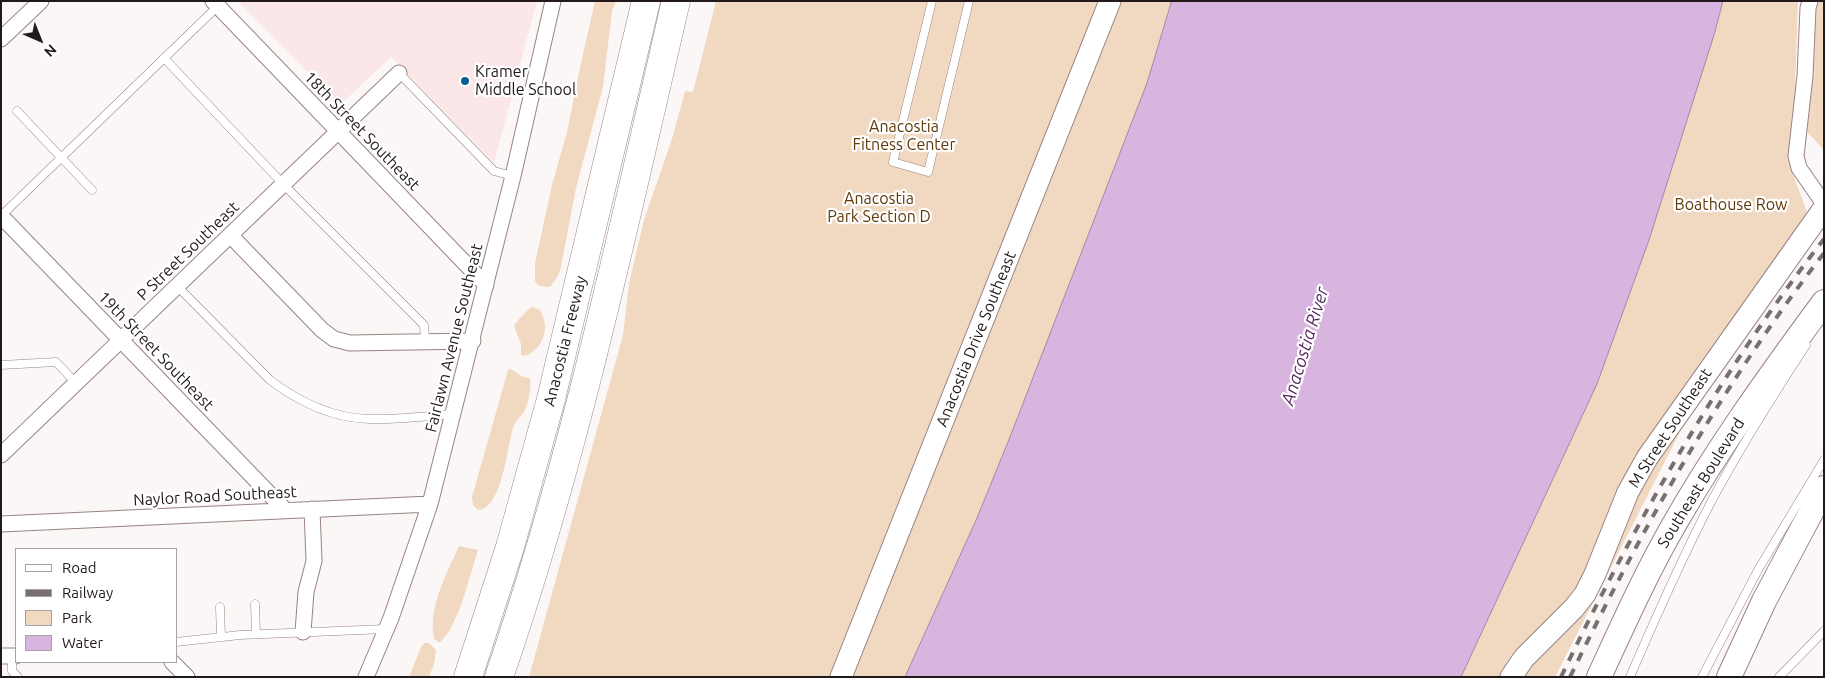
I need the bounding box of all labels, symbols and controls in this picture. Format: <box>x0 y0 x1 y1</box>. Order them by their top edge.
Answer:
north arrow <box>15 15 65 65</box>
text: N <box>41 41 60 60</box>
place label: Kramer Middle School <box>475 62 576 100</box>
street label: 18th Street Southeast <box>300 67 424 195</box>
marker: Kramer Middle School <box>459 75 471 87</box>
park label: Anacostia Fitness Center <box>852 117 956 155</box>
park label: Anacostia Park Section D <box>827 189 931 227</box>
park label: Boathouse Row <box>1675 195 1787 215</box>
street label: P Street Southeast <box>133 197 243 305</box>
street label: Fairlawn Avenue Southeast <box>421 242 487 434</box>
street label: Anacostia Drive Southeast <box>932 248 1020 430</box>
street label: Anacostia Freeway <box>540 274 590 408</box>
water label: Anacostia River <box>1277 284 1333 408</box>
street label: 19th Street Southeast <box>94 287 218 415</box>
street label: M Street Southeast <box>1624 365 1716 491</box>
street label: Southeast Boulevard <box>1653 415 1749 551</box>
street label: Naylor Road Southeast <box>133 482 297 510</box>
legend <box>15 548 178 663</box>
text: Road <box>62 559 97 576</box>
text: Railway <box>62 584 113 601</box>
text: Park <box>62 609 92 626</box>
text: Water <box>62 634 103 651</box>

